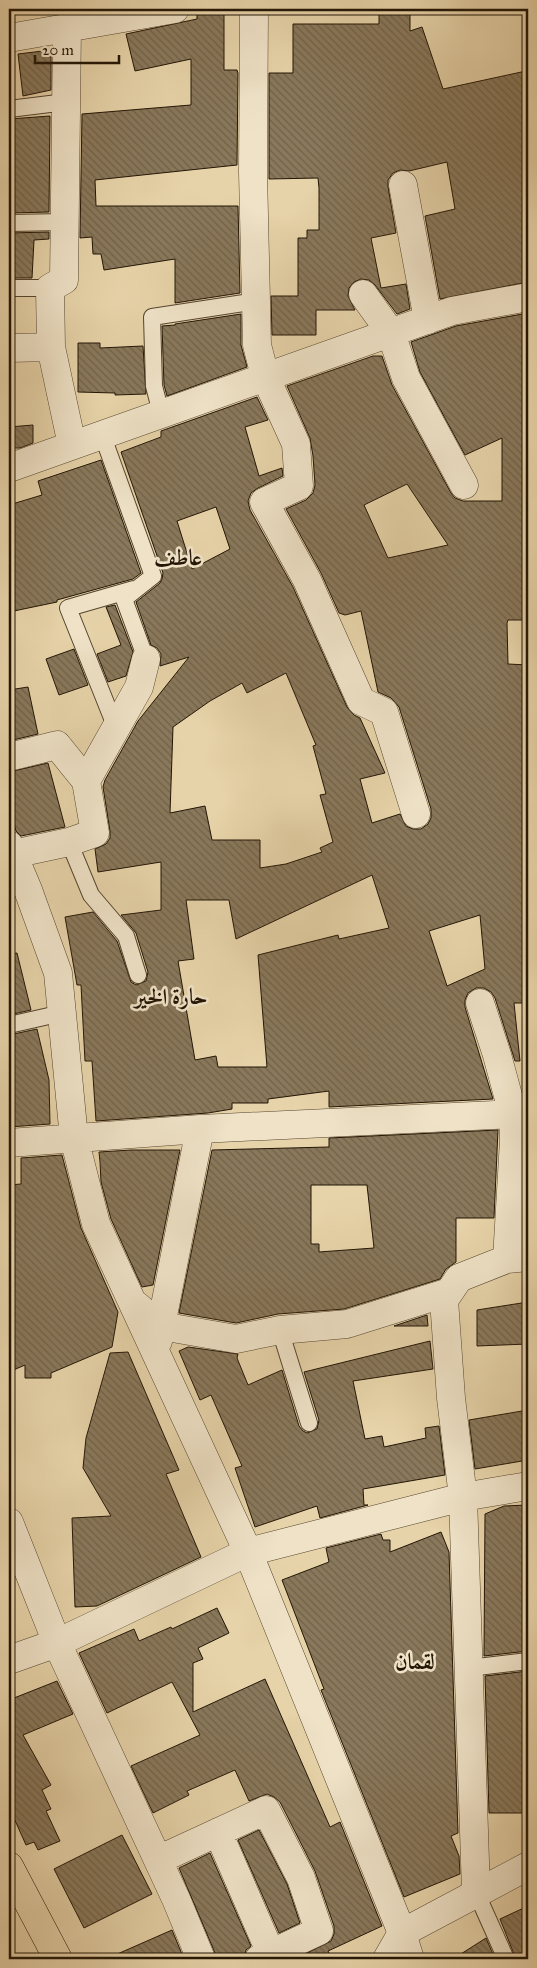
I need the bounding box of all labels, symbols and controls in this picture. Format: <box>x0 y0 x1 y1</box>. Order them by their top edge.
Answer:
scale bar <box>35 32 119 64</box>
text: 20 m <box>42 41 74 59</box>
district label: عاطف <box>154 544 203 571</box>
district label: حارة الخير <box>132 983 207 1010</box>
district label: لقمان <box>395 1648 435 1675</box>

